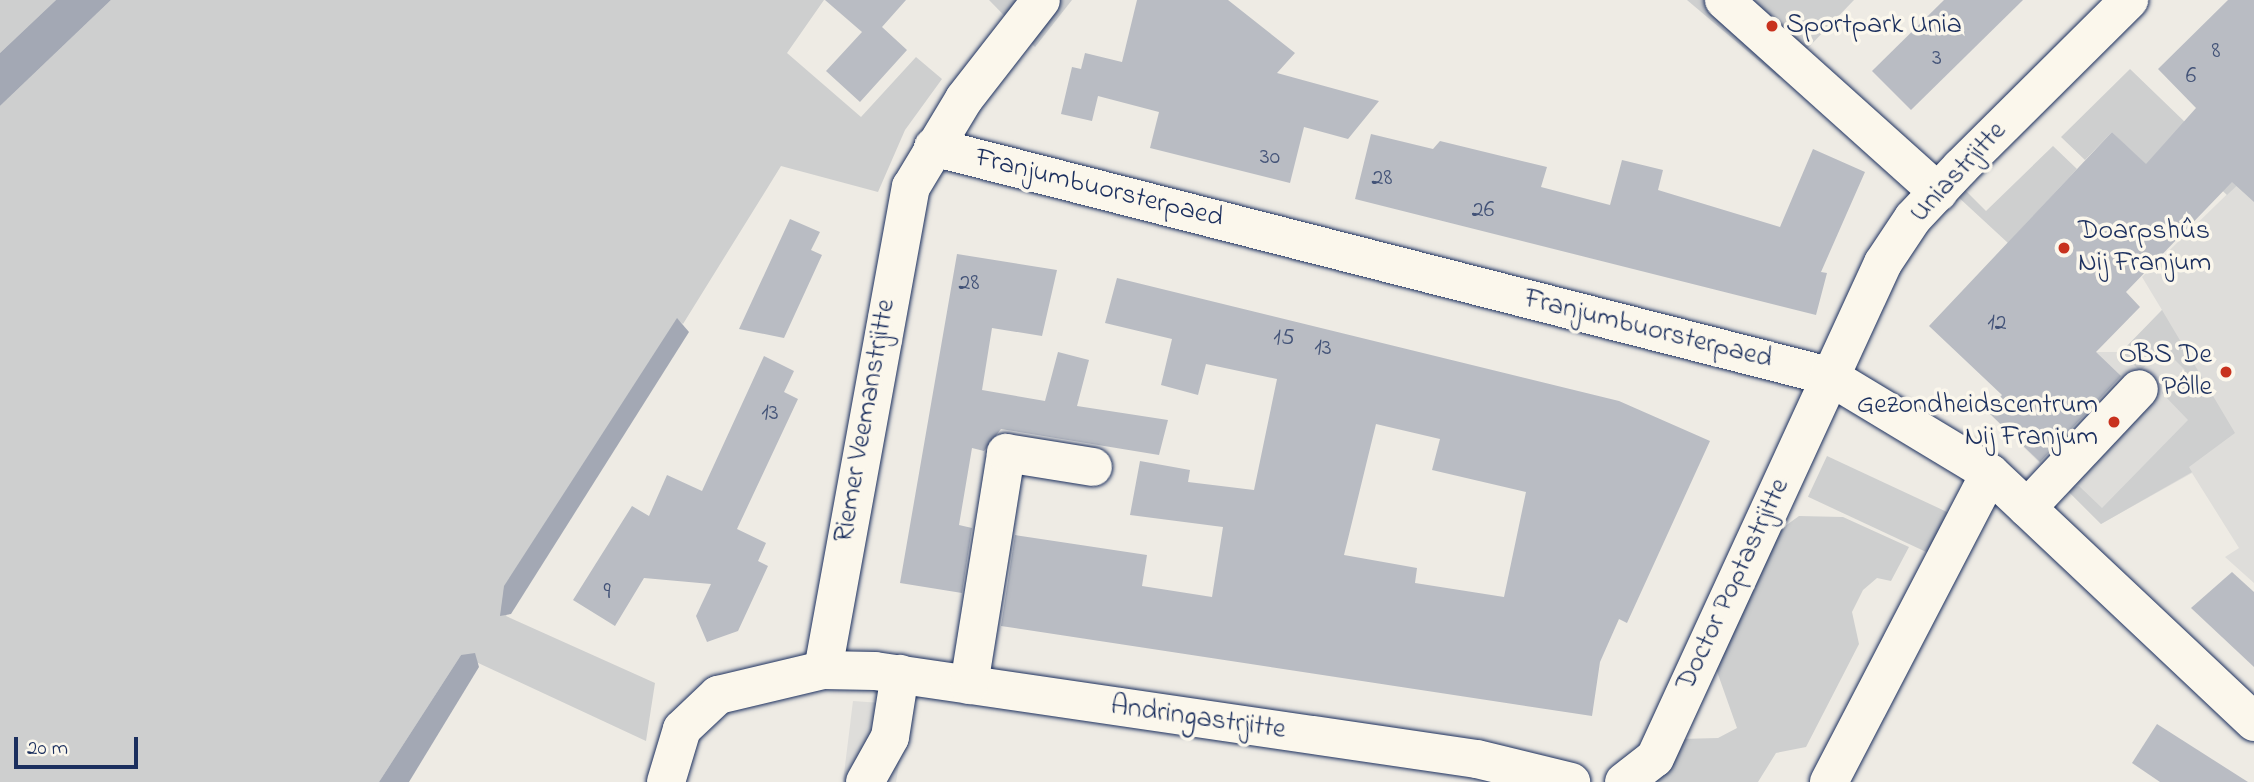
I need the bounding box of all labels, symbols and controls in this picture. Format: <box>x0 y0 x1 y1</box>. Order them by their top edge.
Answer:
place label: Sportpark Unia <box>1786 9 1962 43</box>
marker: Sportpark Unia <box>1764 18 1780 34</box>
house number: 8 <box>2212 38 2220 66</box>
house number: 3 <box>1932 45 1942 73</box>
house number: 6 <box>2186 63 2196 91</box>
street label: Uniastrjitte <box>1904 115 2014 231</box>
street label: Franjumbuorsterpaed <box>972 142 1226 236</box>
house number: 30 <box>1260 144 1280 172</box>
house number: 28 <box>1372 165 1392 193</box>
house number: 26 <box>1472 197 1494 225</box>
place label: Doarpshûs Nij Franjum <box>2078 215 2211 281</box>
marker: Doarpshûs Nij Franjum <box>2056 240 2072 256</box>
house number: 28 <box>959 270 979 298</box>
street label: Franjumbuorsterpaed <box>1521 283 1775 377</box>
street label: Riemer Veemanstrjitte <box>828 297 904 545</box>
house number: 12 <box>1987 310 2007 338</box>
house number: 15 <box>1273 325 1295 353</box>
house number: 13 <box>1314 335 1332 363</box>
place label: OBS De Pôlle <box>2119 339 2212 405</box>
marker: OBS De Pôlle <box>2218 364 2234 380</box>
place label: Gezondheidscentrum Nij Franjum <box>1857 389 2098 455</box>
house number: 13 <box>761 400 779 428</box>
marker: Gezondheidscentrum Nij Franjum <box>2104 412 2124 432</box>
street label: Doctor Poptastrjitte <box>1670 474 1798 696</box>
house number: 9 <box>603 579 611 607</box>
street label: Andringastrjitte <box>1108 690 1288 748</box>
scale bar <box>18 722 142 766</box>
text: 20 m <box>27 734 68 764</box>

